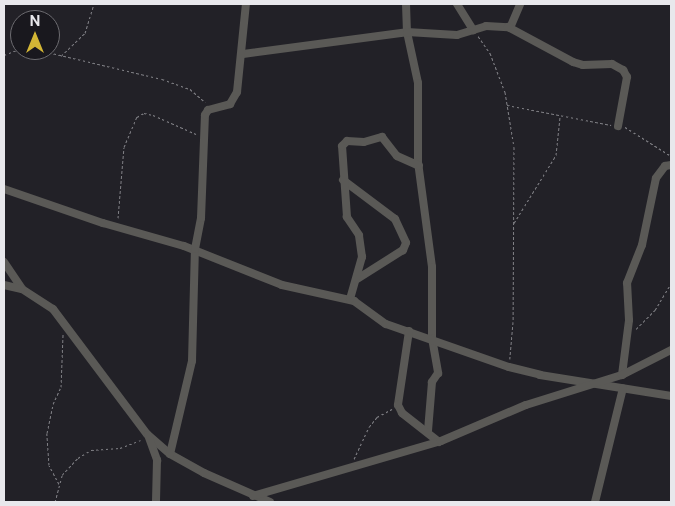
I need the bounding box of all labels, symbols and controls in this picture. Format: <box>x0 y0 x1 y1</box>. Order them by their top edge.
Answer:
north arrow <box>10 10 60 60</box>
text: N <box>30 13 40 29</box>

